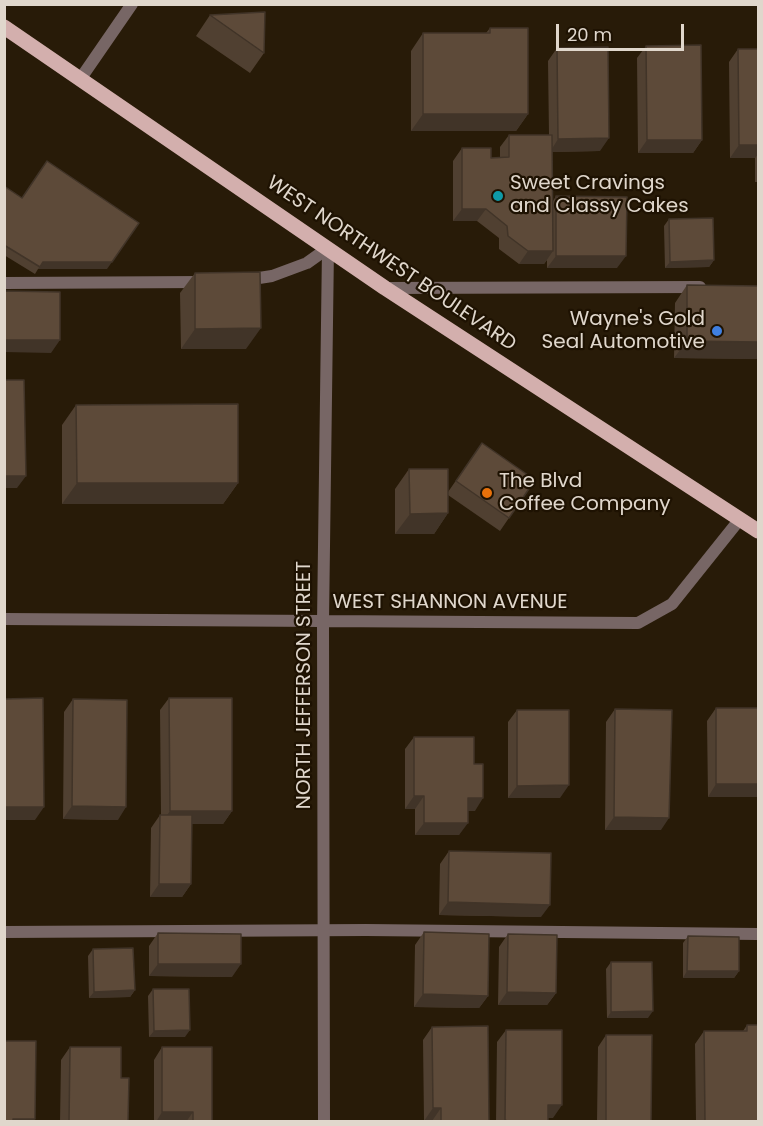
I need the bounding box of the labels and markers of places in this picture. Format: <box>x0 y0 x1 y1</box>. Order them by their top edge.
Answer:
place label: Sweet Cravings and Classy Cakes <box>510 172 689 219</box>
marker: Sweet Cravings and Classy Cakes <box>491 189 505 203</box>
place label: Wayne's Gold Seal Automotive <box>542 308 705 355</box>
marker: Wayne's Gold Seal Automotive <box>710 324 724 338</box>
place label: The Blvd Coffee Company <box>499 470 670 517</box>
marker: The Blvd Coffee Company <box>480 486 494 500</box>

